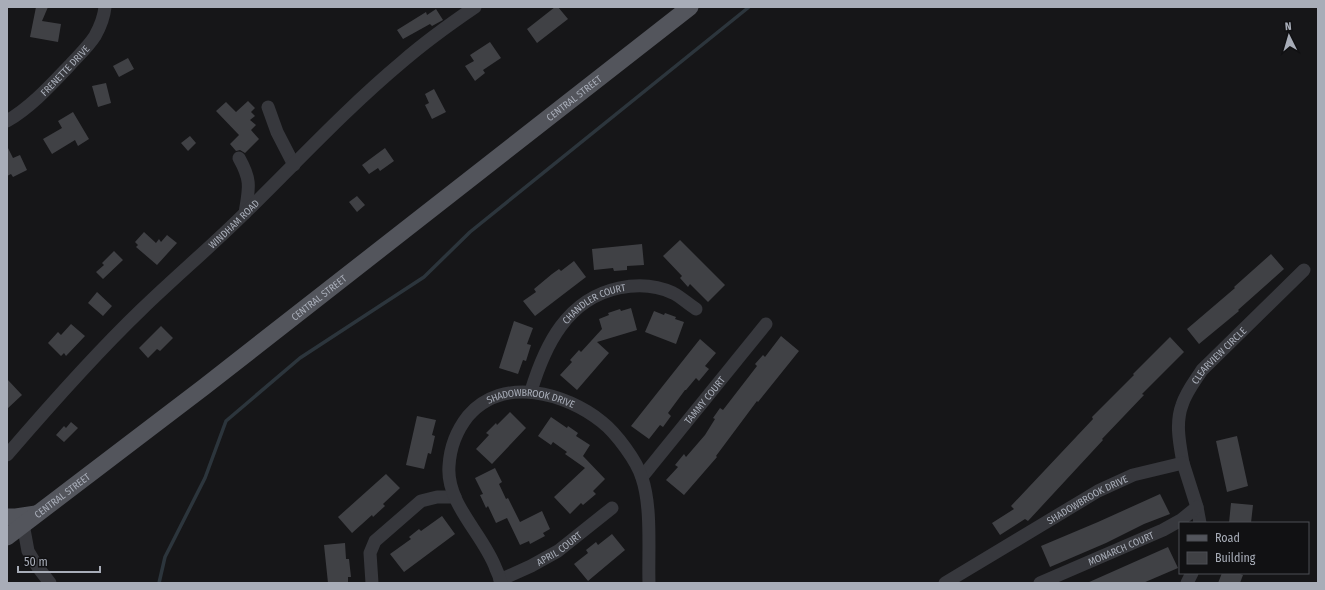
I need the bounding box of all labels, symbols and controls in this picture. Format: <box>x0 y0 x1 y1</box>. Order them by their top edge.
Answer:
north arrow <box>1269 16 1309 56</box>
text: N <box>1284 20 1292 33</box>
street label: FRENETTE DRIVE <box>38 43 93 99</box>
street label: CENTRAL STREET <box>544 73 605 124</box>
street label: WINDHAM ROAD <box>206 197 262 252</box>
street label: CENTRAL STREET <box>289 273 349 324</box>
street label: CHANDLER COURT <box>560 282 627 327</box>
street label: CLEARVIEW CIRCLE <box>1189 325 1249 387</box>
street label: TAMMY COURT <box>682 374 728 427</box>
street label: SHADOWBROOK DRIVE <box>485 387 577 411</box>
street label: CENTRAL STREET <box>32 471 93 521</box>
street label: SHADOWBROOK DRIVE <box>1045 473 1130 527</box>
legend <box>1179 522 1309 574</box>
street label: APRIL COURT <box>535 529 585 569</box>
street label: MONARCH COURT <box>1086 529 1156 569</box>
text: Road <box>1215 531 1240 545</box>
scale bar <box>18 548 100 574</box>
text: Building <box>1215 551 1256 565</box>
text: 50 m <box>24 555 48 569</box>

